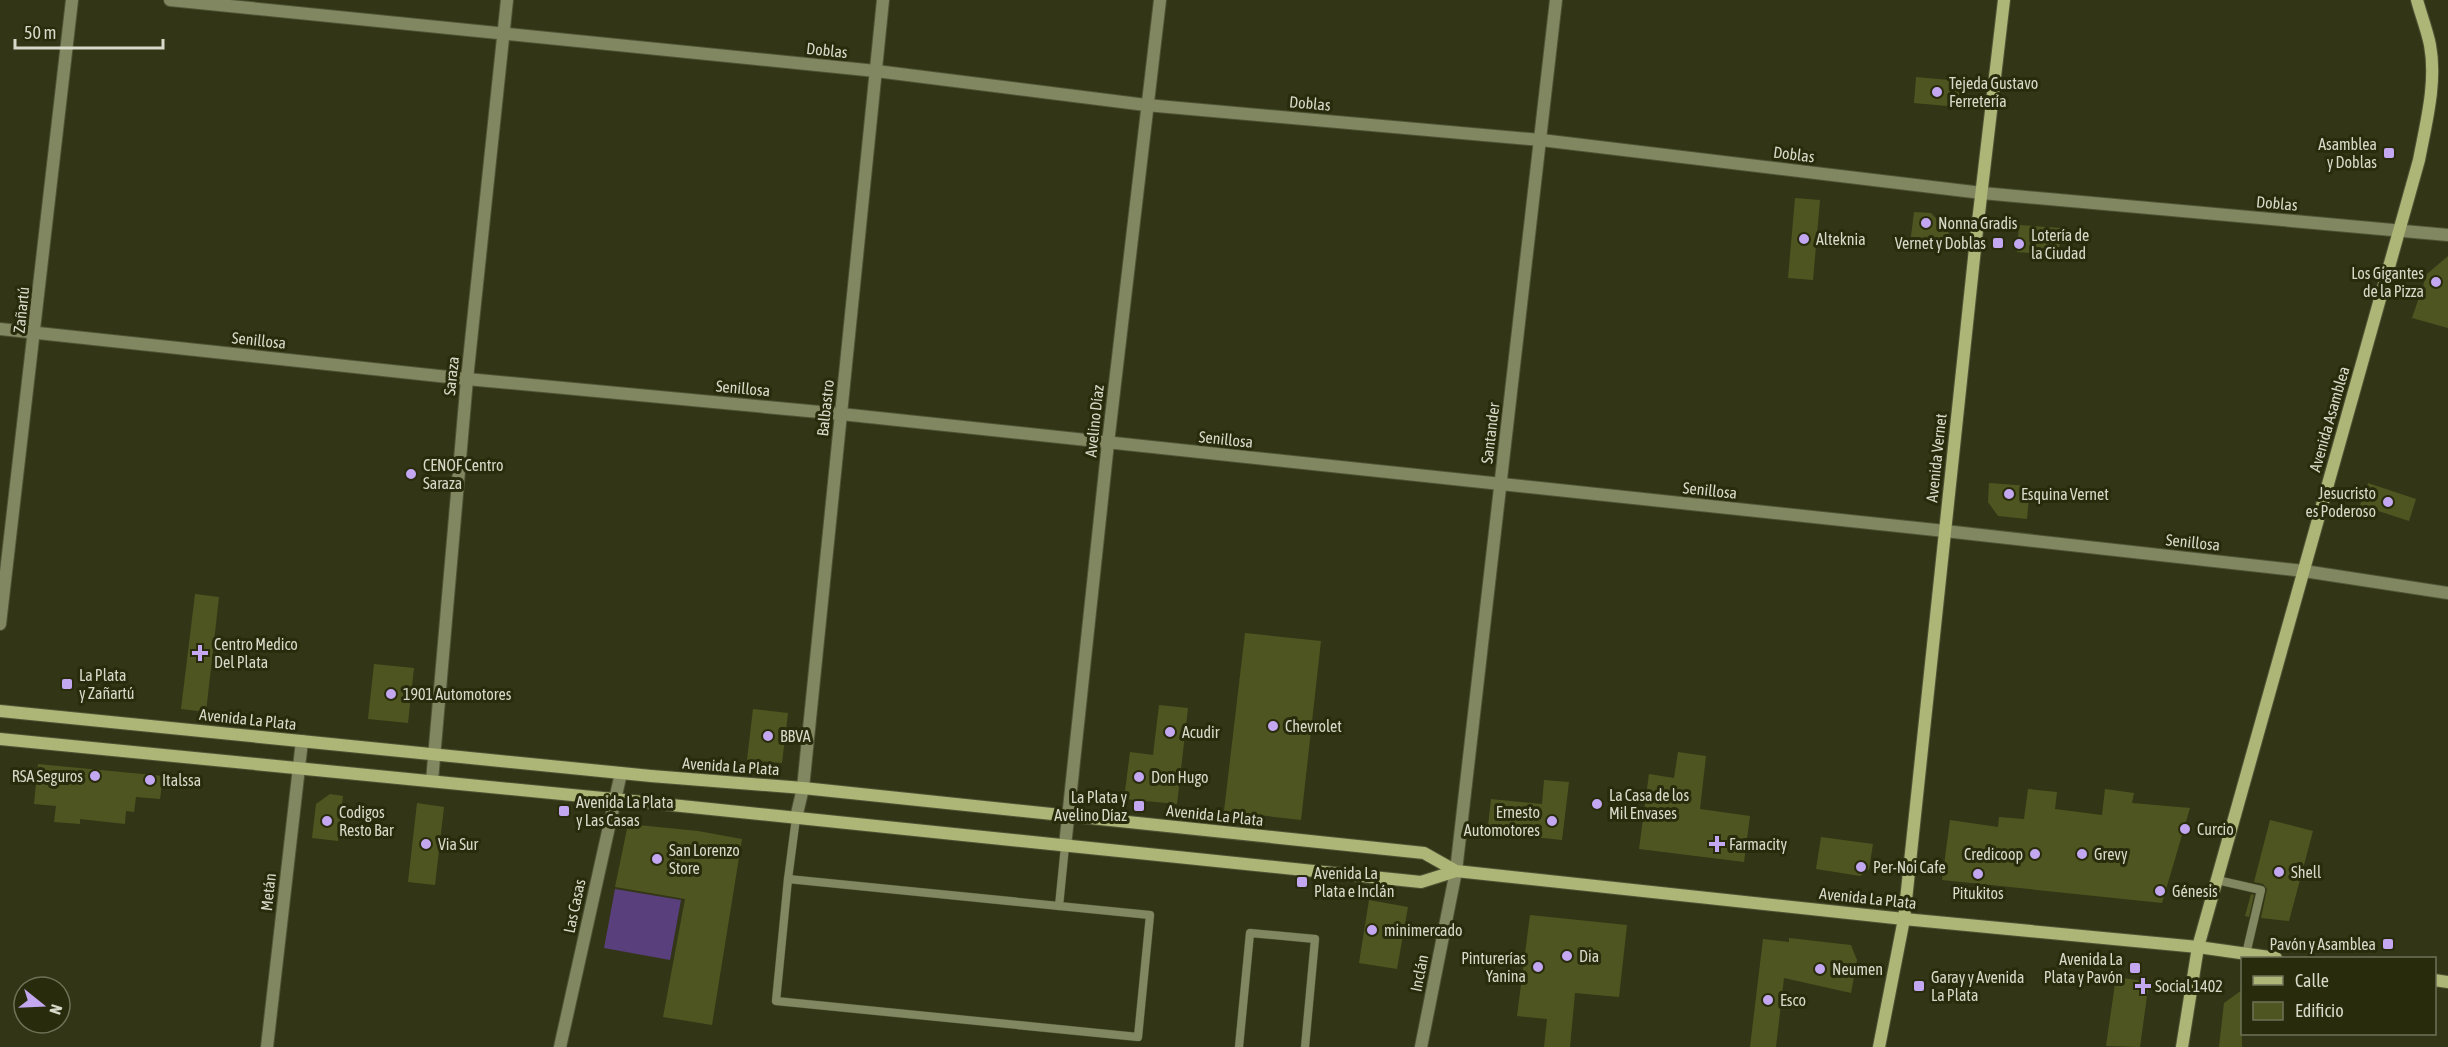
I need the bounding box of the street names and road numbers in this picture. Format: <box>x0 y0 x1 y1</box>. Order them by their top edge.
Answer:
street label: Doblas <box>805 39 849 61</box>
street label: Doblas <box>1289 92 1332 114</box>
street label: Doblas <box>1772 143 1816 165</box>
street label: Doblas <box>2256 192 2299 214</box>
street label: Zañartú <box>10 286 32 334</box>
street label: Senillosa <box>231 328 287 352</box>
street label: Saraza <box>440 356 462 396</box>
street label: Avenida Asamblea <box>2305 364 2353 474</box>
street label: Senillosa <box>715 377 771 399</box>
street label: Balbastro <box>813 379 837 437</box>
street label: Avelino Díaz <box>1081 384 1107 458</box>
street label: Santander <box>1477 401 1503 465</box>
street label: Avenida Vernet <box>1922 412 1950 503</box>
street label: Senillosa <box>1198 427 1254 451</box>
street label: Senillosa <box>1682 478 1738 502</box>
street label: Senillosa <box>2165 530 2221 554</box>
street label: Avenida La Plata <box>199 705 297 733</box>
street label: Avenida La Plata <box>682 754 780 778</box>
street label: Avenida La Plata <box>1166 801 1264 829</box>
street label: Metán <box>257 872 279 912</box>
street label: Las Casas <box>559 877 589 935</box>
street label: Avenida La Plata <box>1819 884 1917 912</box>
street label: Inclán <box>1407 953 1431 993</box>

